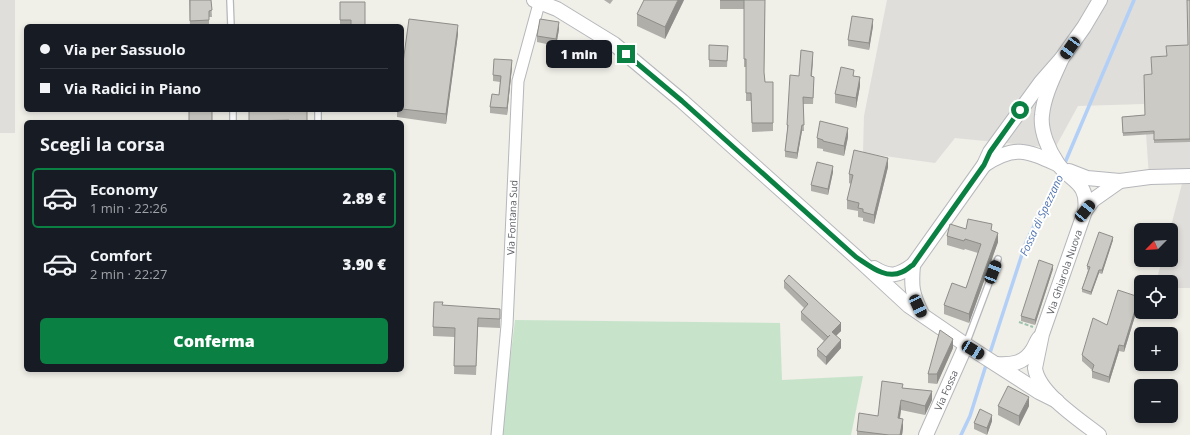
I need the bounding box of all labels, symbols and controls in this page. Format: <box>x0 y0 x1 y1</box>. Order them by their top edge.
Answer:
car <box>1058 35 1082 61</box>
text: Via per Sassuolo <box>64 39 186 59</box>
callout: 1 min <box>546 40 612 68</box>
text: 1 min <box>561 45 597 63</box>
route end <box>617 45 635 63</box>
text: Via Radici in Piano <box>64 78 201 98</box>
route start <box>1011 101 1029 119</box>
text: Scegli la corsa <box>40 132 165 156</box>
water label: Fossa di Spezzano <box>1016 172 1066 258</box>
text: Economy <box>90 179 158 199</box>
icon: car <box>42 180 78 216</box>
street label: Via Fontana Sud <box>503 180 521 255</box>
text: 2.89 € <box>343 188 386 208</box>
car <box>1073 198 1097 224</box>
text: 1 min · 22:26 <box>90 199 167 217</box>
north arrow <box>1134 223 1178 267</box>
map controls <box>1134 223 1178 423</box>
street label: Via Ghiarola Nuova <box>1043 228 1085 316</box>
text: Comfort <box>90 245 152 265</box>
icon: car <box>42 246 78 282</box>
text: 3.90 € <box>343 254 386 274</box>
car <box>983 259 1003 285</box>
text: 2 min · 22:27 <box>90 265 167 283</box>
button: locate <box>1134 275 1178 319</box>
car <box>907 293 929 319</box>
button: Conferma <box>40 318 388 364</box>
button: + <box>1134 327 1178 371</box>
car <box>960 339 986 361</box>
street label: Via Fossa <box>931 368 961 413</box>
button: − <box>1134 379 1178 423</box>

